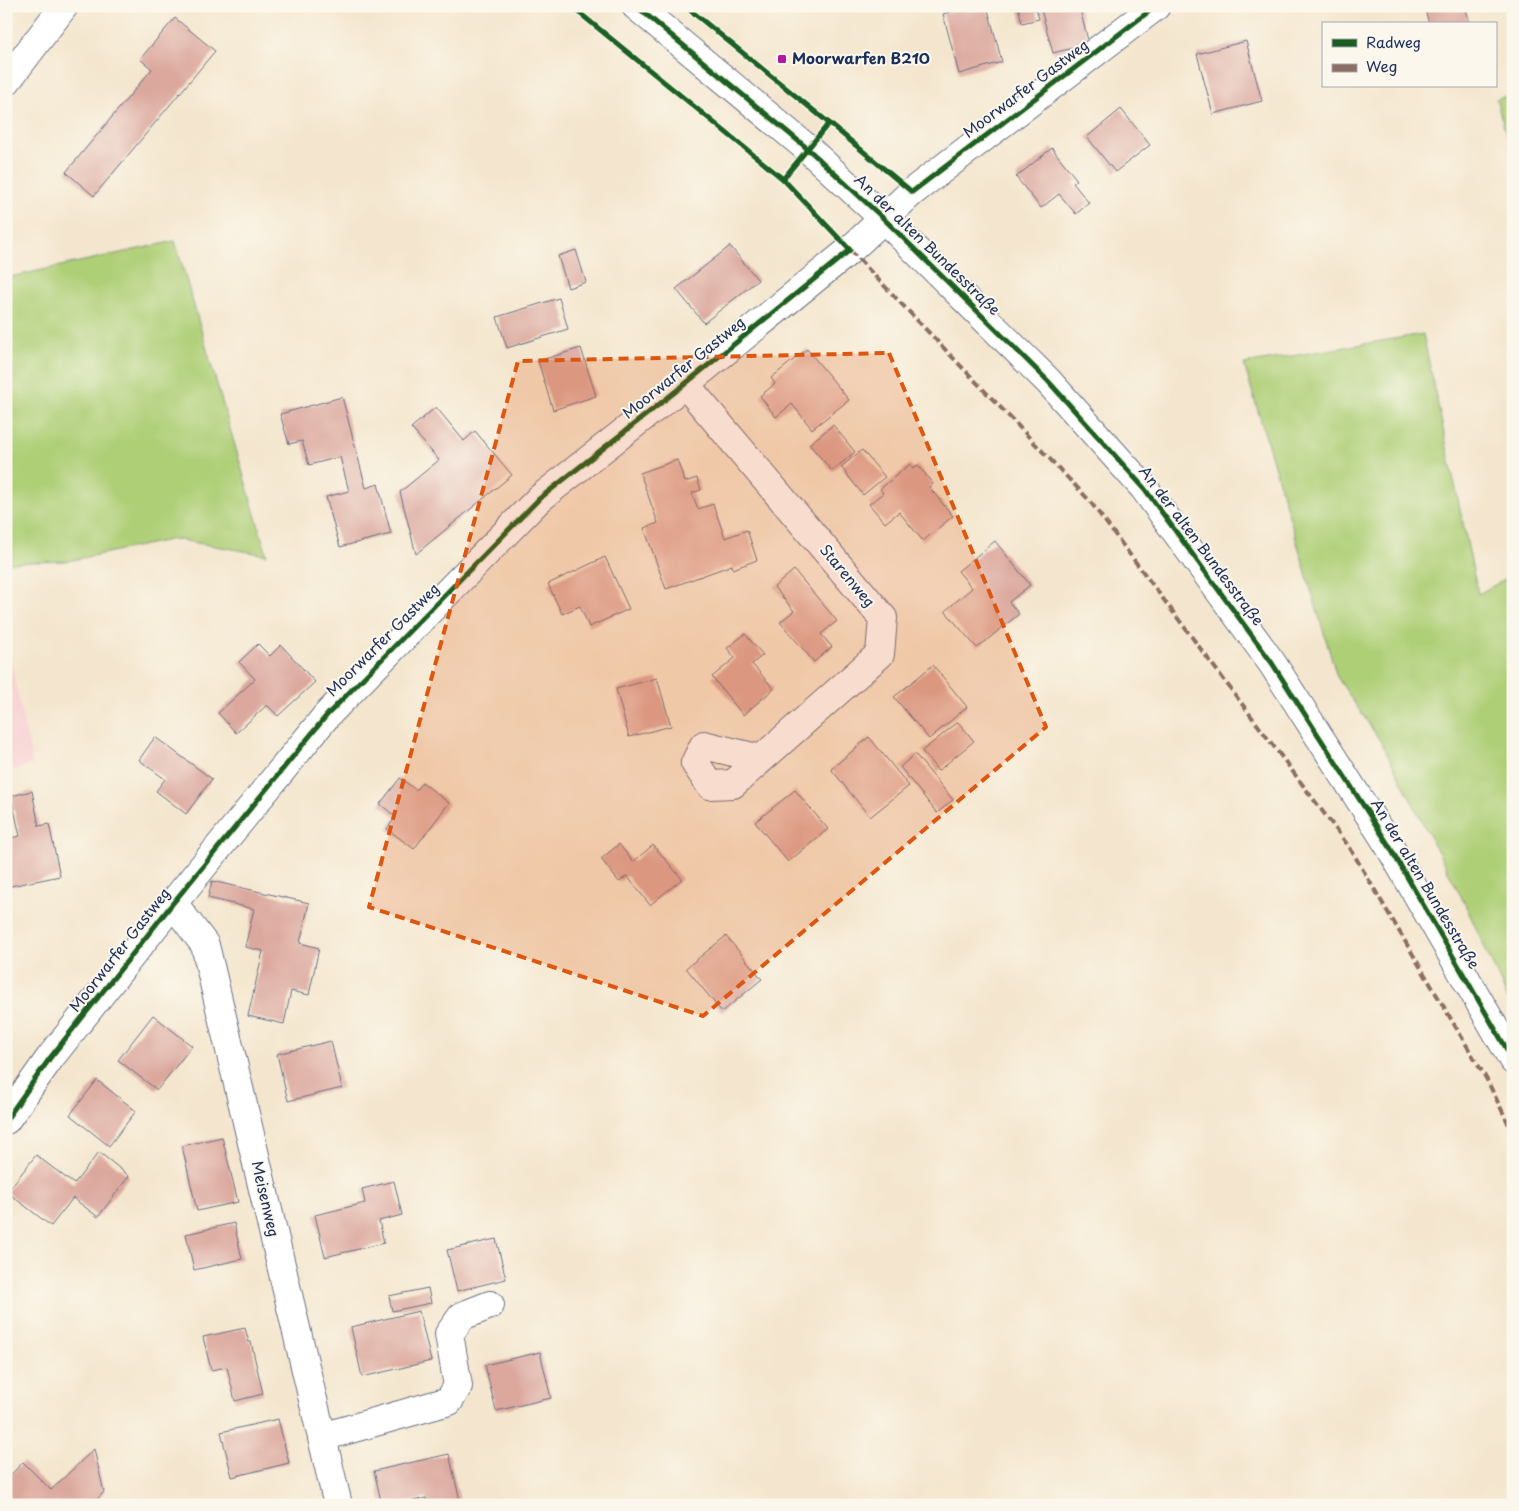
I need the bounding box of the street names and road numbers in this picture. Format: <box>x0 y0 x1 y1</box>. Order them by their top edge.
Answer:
street label: Moorwarfer Gastweg <box>957 33 1093 143</box>
street label: An der alten Bundesstraße <box>850 168 1006 320</box>
street label: Moorwarfer Gastweg <box>617 310 750 424</box>
street label: An der alten Bundesstraße <box>1134 460 1270 630</box>
street label: Starenweg <box>815 538 881 612</box>
street label: Moorwarfer Gastweg <box>320 577 444 701</box>
street label: An der alten Bundesstraße <box>1366 794 1486 973</box>
street label: Moorwarfer Gastweg <box>63 882 175 1016</box>
street label: Meisenweg <box>247 1158 286 1239</box>

